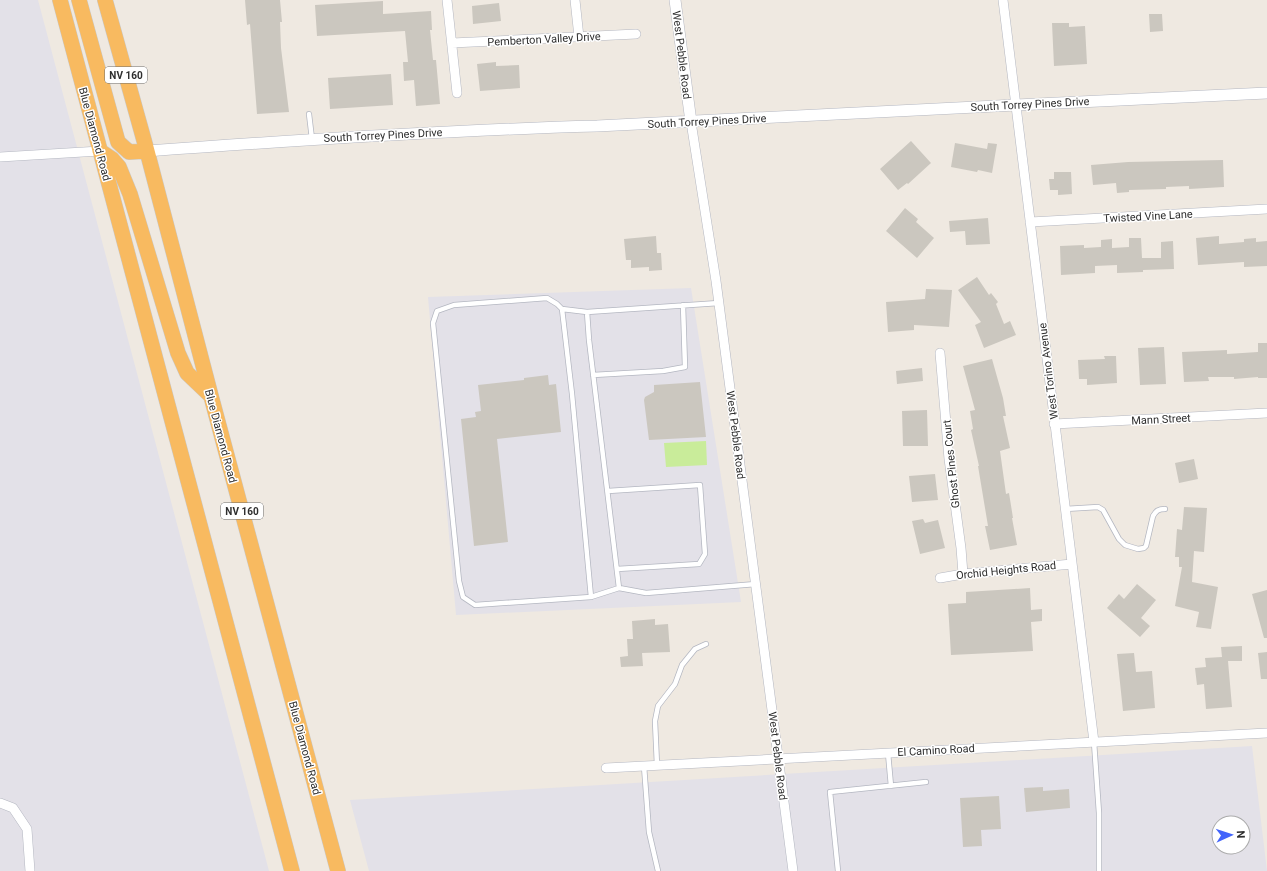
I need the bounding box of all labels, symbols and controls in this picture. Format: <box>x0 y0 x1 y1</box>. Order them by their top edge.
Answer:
street label: West Pebble Road <box>670 10 693 100</box>
street label: Pemberton Valley Drive <box>487 30 601 49</box>
road number: NV 160 <box>105 67 147 83</box>
street label: Blue Diamond Road <box>76 86 113 182</box>
street label: South Torrey Pines Drive <box>970 95 1090 114</box>
street label: South Torrey Pines Drive <box>647 112 767 131</box>
street label: South Torrey Pines Drive <box>323 126 443 145</box>
street label: Twisted Vine Lane <box>1103 208 1193 225</box>
street label: West Torino Avenue <box>1036 322 1061 420</box>
street label: Blue Diamond Road <box>202 388 239 484</box>
street label: West Pebble Road <box>724 390 747 480</box>
street label: Mann Street <box>1131 411 1191 428</box>
street label: Ghost Pines Court <box>940 419 963 509</box>
road number: NV 160 <box>221 503 263 519</box>
street label: Orchid Heights Road <box>955 559 1057 582</box>
street label: Blue Diamond Road <box>286 700 323 796</box>
street label: West Pebble Road <box>766 711 789 801</box>
street label: El Camino Road <box>897 742 975 759</box>
north arrow <box>1211 815 1251 855</box>
text: N <box>1234 830 1247 839</box>

